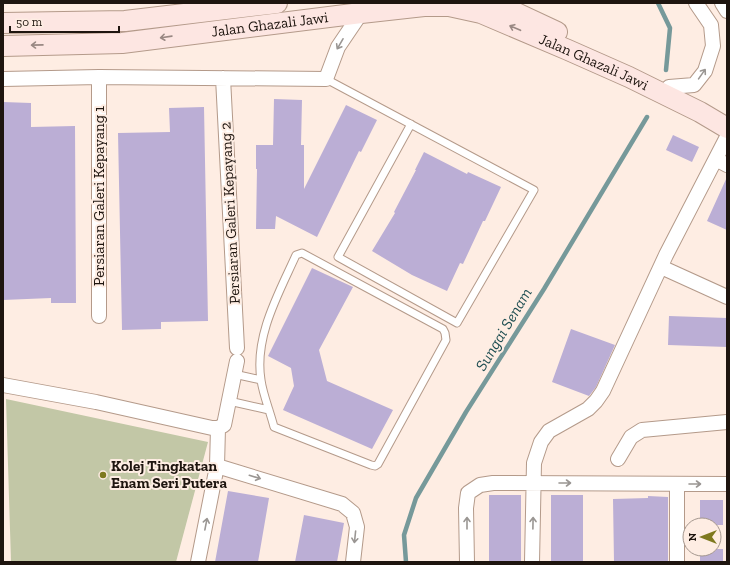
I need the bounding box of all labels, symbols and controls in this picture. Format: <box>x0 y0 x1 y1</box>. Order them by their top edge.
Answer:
scale bar <box>10 8 119 34</box>
street label: Jalan Ghazali Jawi <box>210 8 329 41</box>
text: 50 m <box>16 15 43 29</box>
one-way arrow <box>509 23 521 31</box>
street label: Jalan Ghazali Jawi <box>536 30 651 94</box>
one-way arrow <box>160 33 173 41</box>
one-way arrow <box>336 38 344 50</box>
one-way arrow <box>31 41 44 49</box>
one-way arrow <box>698 68 706 79</box>
street label: Persiaran Galeri Kepayang 1 <box>90 106 108 286</box>
street label: Persiaran Galeri Kepayang 2 <box>216 121 244 304</box>
water label: Sungai Senam <box>471 284 536 374</box>
place label: Kolej Tingkatan Enam Seri Putera <box>111 457 227 492</box>
marker: Kolej Tingkatan Enam Seri Putera <box>98 470 108 480</box>
one-way arrow <box>248 474 261 481</box>
one-way arrow <box>558 479 571 487</box>
one-way arrow <box>688 480 701 488</box>
one-way arrow <box>463 517 470 530</box>
one-way arrow <box>529 517 536 530</box>
north arrow <box>682 517 722 557</box>
one-way arrow <box>202 518 210 531</box>
one-way arrow <box>352 530 359 543</box>
text: N <box>686 532 699 541</box>

